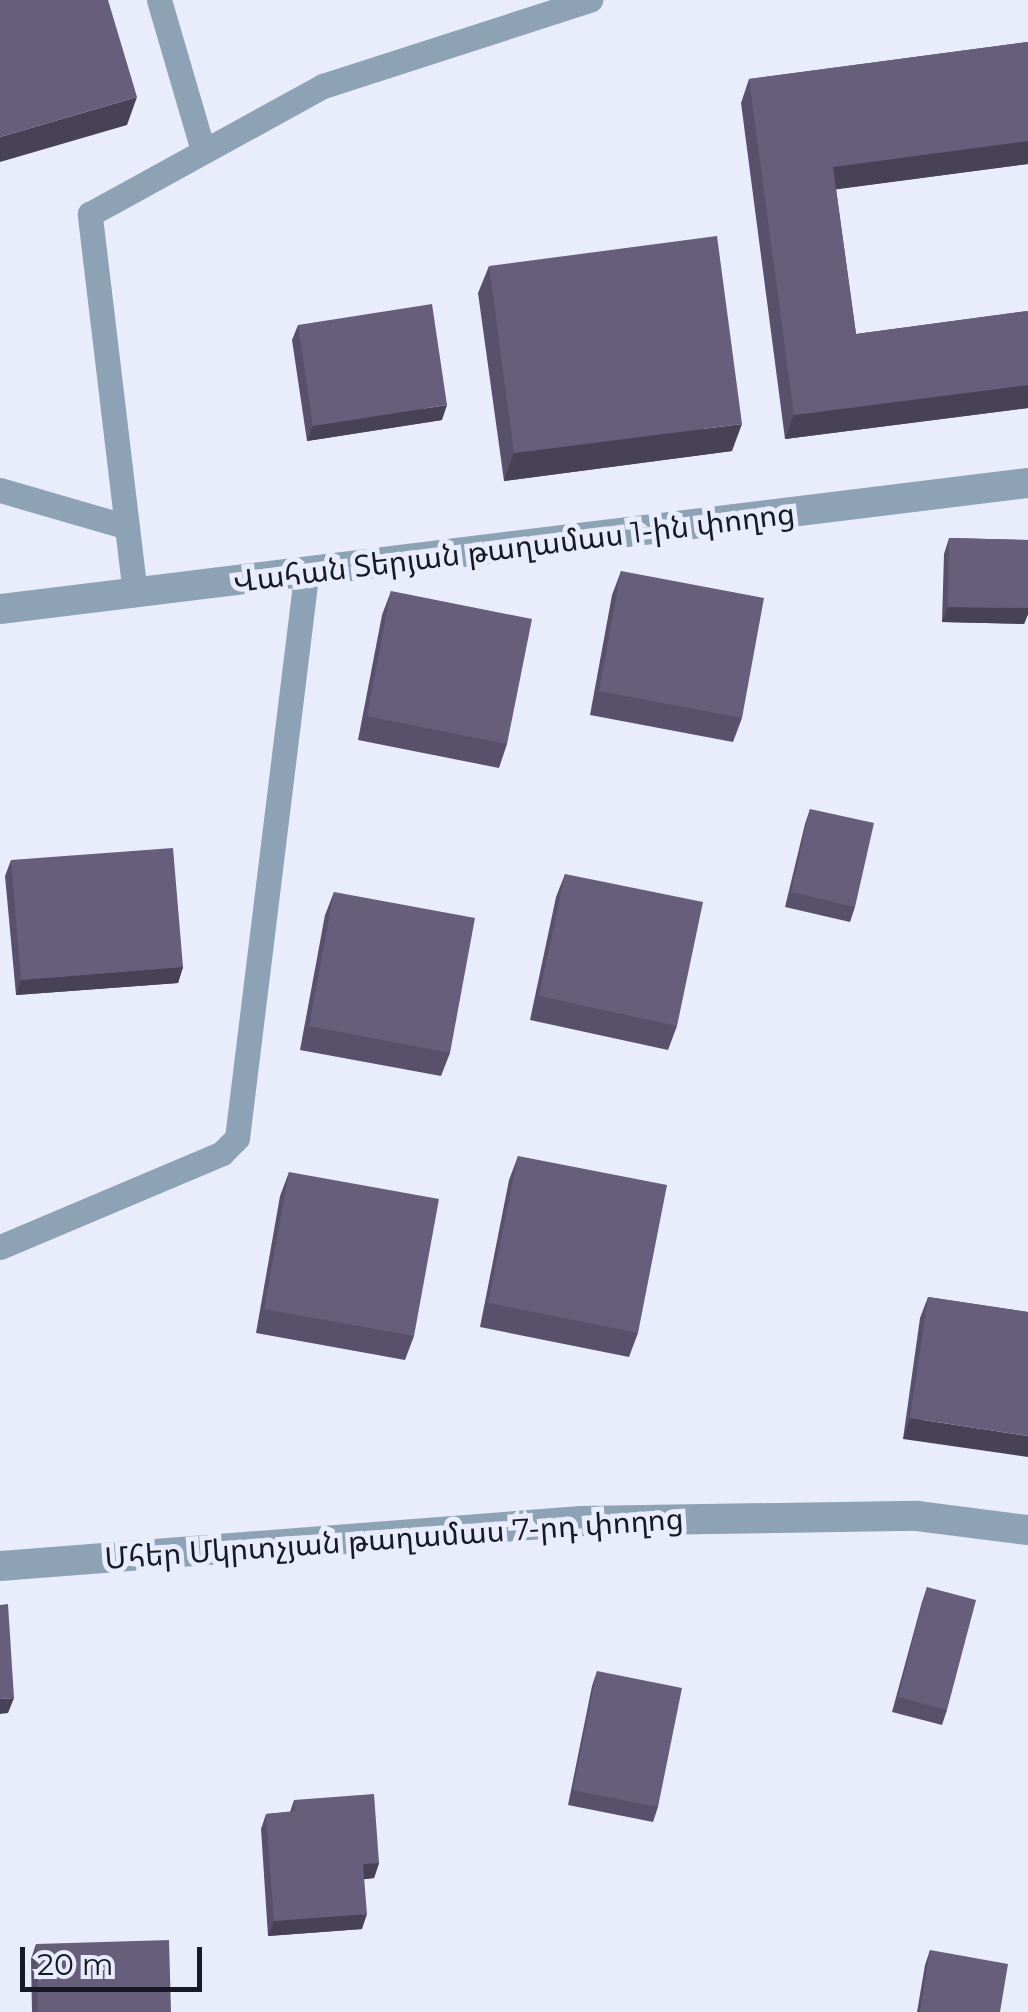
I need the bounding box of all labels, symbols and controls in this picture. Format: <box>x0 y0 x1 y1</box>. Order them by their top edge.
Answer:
street label: Վահան Տերյան թաղամաս 1-ին փողոց <box>231 496 797 600</box>
street label: Մհեր Մկրտչյան թաղամաս 7-րդ փողոց <box>103 1501 685 1577</box>
scale bar <box>25 1927 208 1989</box>
text: 20 m <box>37 1946 114 1983</box>

